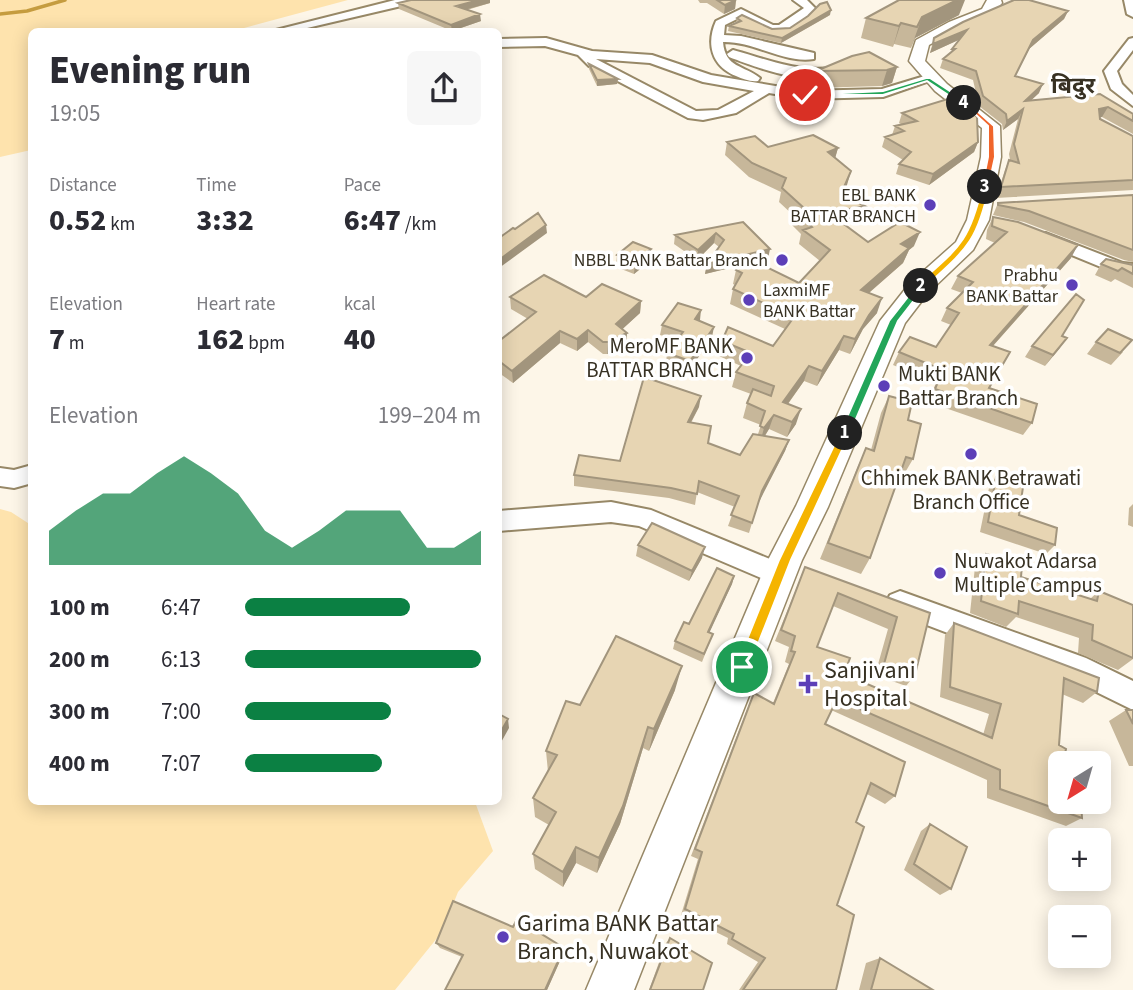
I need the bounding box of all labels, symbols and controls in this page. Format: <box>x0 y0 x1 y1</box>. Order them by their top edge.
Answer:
text: Evening run <box>49 44 251 98</box>
button: share <box>407 51 481 125</box>
pin <box>775 65 835 125</box>
district label: बिदुर <box>1051 69 1096 102</box>
icon: check <box>786 76 824 114</box>
pin: 4 <box>946 86 982 120</box>
text: 4 <box>958 89 969 116</box>
text: 19:05 <box>49 97 100 130</box>
pin: 3 <box>968 170 1002 204</box>
text: Distance <box>49 172 117 199</box>
text: Time <box>196 172 236 199</box>
text: Pace <box>344 172 381 199</box>
text: 3 <box>979 173 990 200</box>
place label: EBL BANK BATTAR BRANCH <box>790 183 917 229</box>
marker: EBL BANK BATTAR BRANCH <box>922 197 938 213</box>
text: 0.52 <box>49 199 106 242</box>
text: 3:32 <box>196 199 254 242</box>
text: 6:47 <box>344 199 401 242</box>
text: km <box>106 211 135 238</box>
text: /km <box>401 211 437 238</box>
place label: NBBL BANK Battar Branch <box>574 248 768 273</box>
marker: NBBL BANK Battar Branch <box>774 252 790 268</box>
place label: Prabhu BANK Battar <box>966 263 1059 309</box>
pin: 2 <box>904 268 939 304</box>
text: 2 <box>915 272 926 299</box>
marker: Prabhu BANK Battar <box>1064 277 1080 293</box>
place label: LaxmiMF BANK Battar <box>763 278 856 324</box>
text: Elevation <box>49 291 123 318</box>
text: Heart rate <box>196 291 275 318</box>
text: kcal <box>344 291 376 318</box>
marker: LaxmiMF BANK Battar <box>741 292 757 308</box>
text: 7 <box>49 318 65 361</box>
text: 162 <box>196 318 244 361</box>
text: 40 <box>344 318 376 361</box>
text: m <box>65 330 85 357</box>
text: bpm <box>244 330 285 357</box>
place label: MeroMF BANK BATTAR BRANCH <box>586 331 734 385</box>
marker: MeroMF BANK BATTAR BRANCH <box>739 350 755 366</box>
place label: Mukti BANK Battar Branch <box>898 359 1018 413</box>
marker: Mukti BANK Battar Branch <box>876 378 892 394</box>
text: Elevation <box>49 399 139 432</box>
text: 199–204 m <box>378 399 481 432</box>
pin: 1 <box>828 416 862 450</box>
text: 1 <box>839 419 850 446</box>
marker: Chhimek BANK Betrawati Branch Office <box>963 446 979 462</box>
place label: Chhimek BANK Betrawati Branch Office <box>861 463 1081 517</box>
place label: Nuwakot Adarsa Multiple Campus <box>954 546 1102 600</box>
marker: Nuwakot Adarsa Multiple Campus <box>932 565 948 581</box>
text: 100 m <box>49 591 110 624</box>
text: 6:47 <box>161 591 201 624</box>
pin <box>712 637 772 697</box>
text: 200 m <box>49 643 110 676</box>
text: 6:13 <box>161 643 201 676</box>
icon: arrive <box>723 648 761 686</box>
place label: Sanjivani Hospital <box>824 653 916 716</box>
marker: Sanjivani Hospital <box>798 674 818 694</box>
text: 300 m <box>49 695 110 728</box>
text: 7:00 <box>161 695 201 728</box>
text: 400 m <box>49 747 110 780</box>
text: 7:07 <box>161 747 201 780</box>
north arrow <box>1048 751 1111 814</box>
map controls <box>1048 751 1111 968</box>
button: + <box>1048 828 1111 891</box>
button: − <box>1048 905 1111 968</box>
place label: Garima BANK Battar Branch, Nuwakot <box>517 906 719 969</box>
marker: Garima BANK Battar Branch, Nuwakot <box>495 929 511 945</box>

